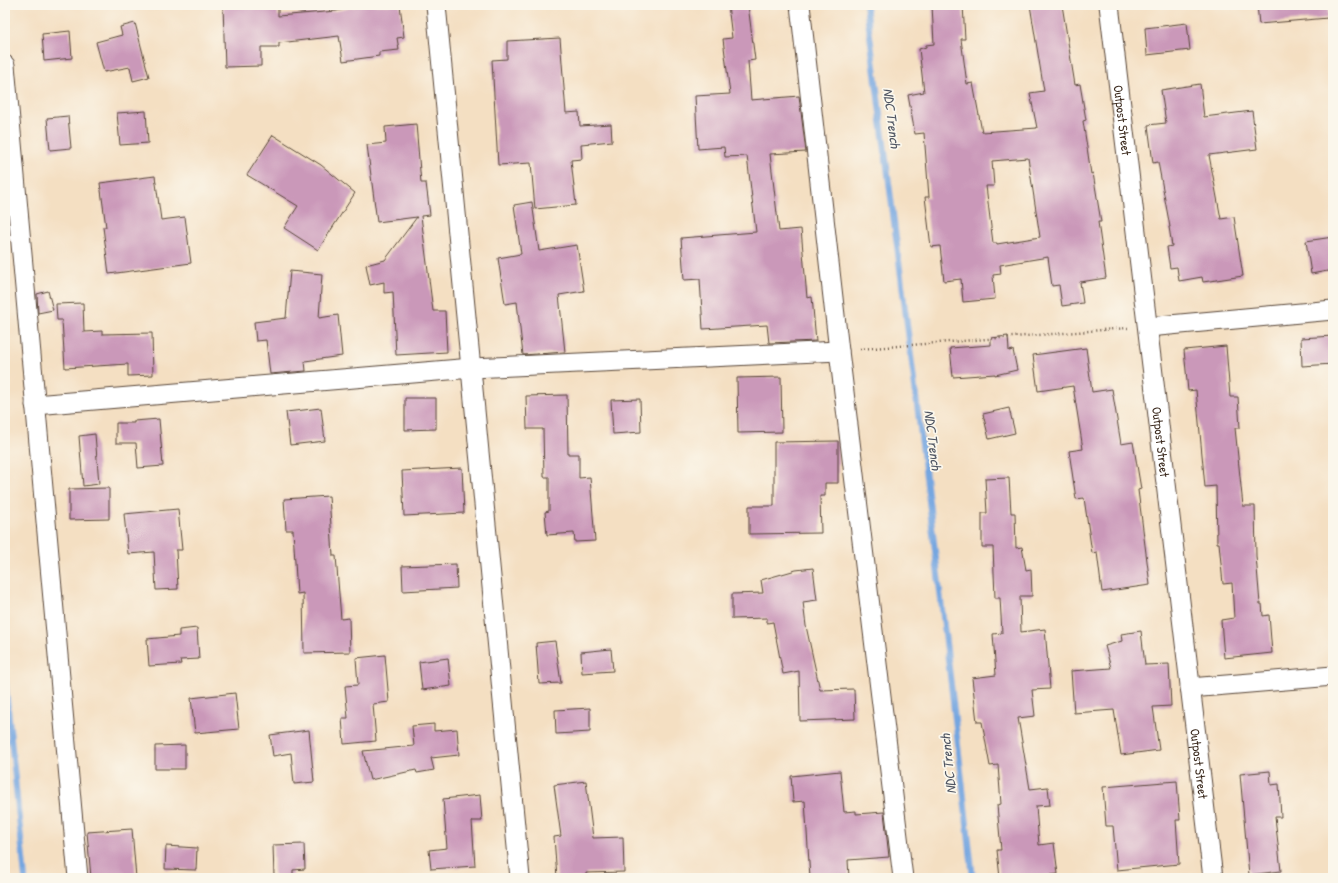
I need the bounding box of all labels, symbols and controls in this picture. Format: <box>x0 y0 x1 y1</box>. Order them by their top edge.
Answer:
street label: Outpost Street <box>1110 84 1136 157</box>
water label: NDC Trench <box>879 87 906 150</box>
street label: Outpost Street <box>1148 406 1174 479</box>
water label: NDC Trench <box>920 409 947 472</box>
street label: Outpost Street <box>1186 728 1213 800</box>
water label: NDC Trench <box>935 732 960 795</box>

